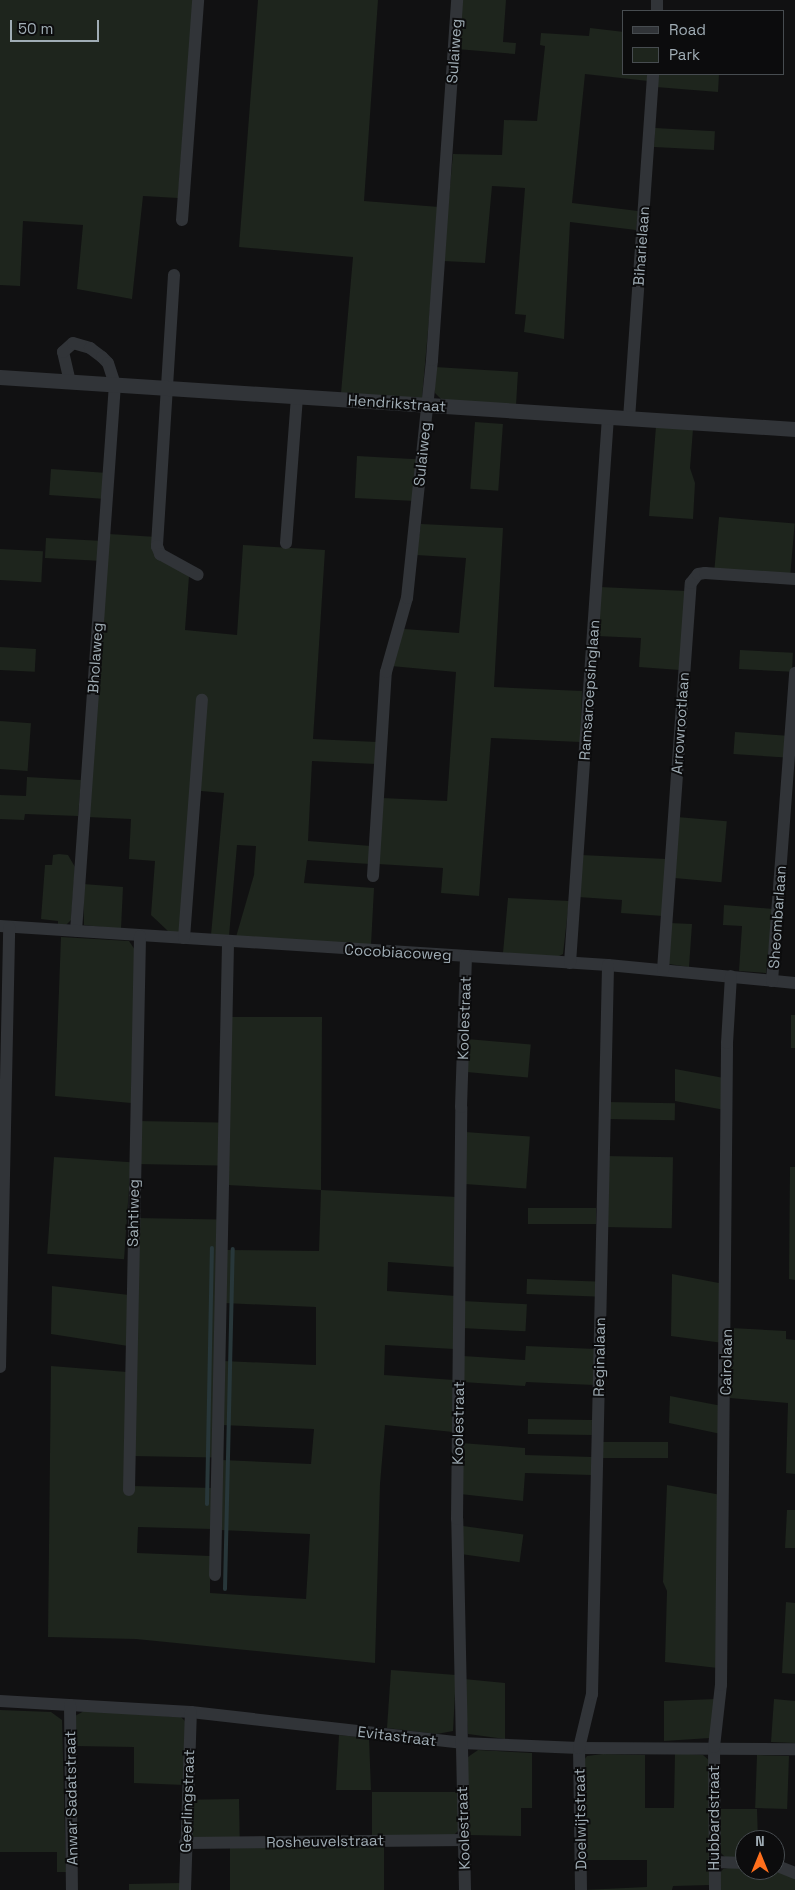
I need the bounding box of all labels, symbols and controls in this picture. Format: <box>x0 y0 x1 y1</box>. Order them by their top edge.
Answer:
scale bar <box>12 10 101 42</box>
legend <box>622 10 785 75</box>
street label: Sulaiweg <box>443 18 465 84</box>
text: 50 m <box>18 19 53 38</box>
text: Road <box>669 20 706 39</box>
text: Park <box>669 45 700 64</box>
street label: Biharielaan <box>629 206 653 286</box>
street label: Hendrikstraat <box>347 391 447 415</box>
street label: Sulaiweg <box>410 421 434 487</box>
street label: Ramsaroepsinglaan <box>575 619 603 761</box>
street label: Bholaweg <box>84 622 106 694</box>
street label: Arrowrootlaan <box>667 671 693 775</box>
street label: Sheombarlaan <box>764 865 790 969</box>
street label: Cocobiacoweg <box>344 940 452 964</box>
street label: Koolestraat <box>454 976 474 1060</box>
street label: Sahtiweg <box>123 1179 143 1247</box>
street label: Reginalaan <box>589 1317 609 1397</box>
street label: Cairolaan <box>716 1328 736 1396</box>
street label: Koolestraat <box>448 1381 468 1465</box>
street label: Evitastraat <box>357 1722 437 1750</box>
street label: Anwar Sadatstraat <box>61 1731 81 1865</box>
street label: Geerlingstraat <box>176 1749 198 1853</box>
street label: Hubbardstraat <box>705 1765 723 1871</box>
street label: Doelwijtstraat <box>570 1768 590 1870</box>
street label: Koolestraat <box>453 1786 473 1870</box>
north arrow <box>735 1830 785 1880</box>
street label: Rosheuvelstraat <box>266 1831 384 1851</box>
text: N <box>755 1832 765 1850</box>

